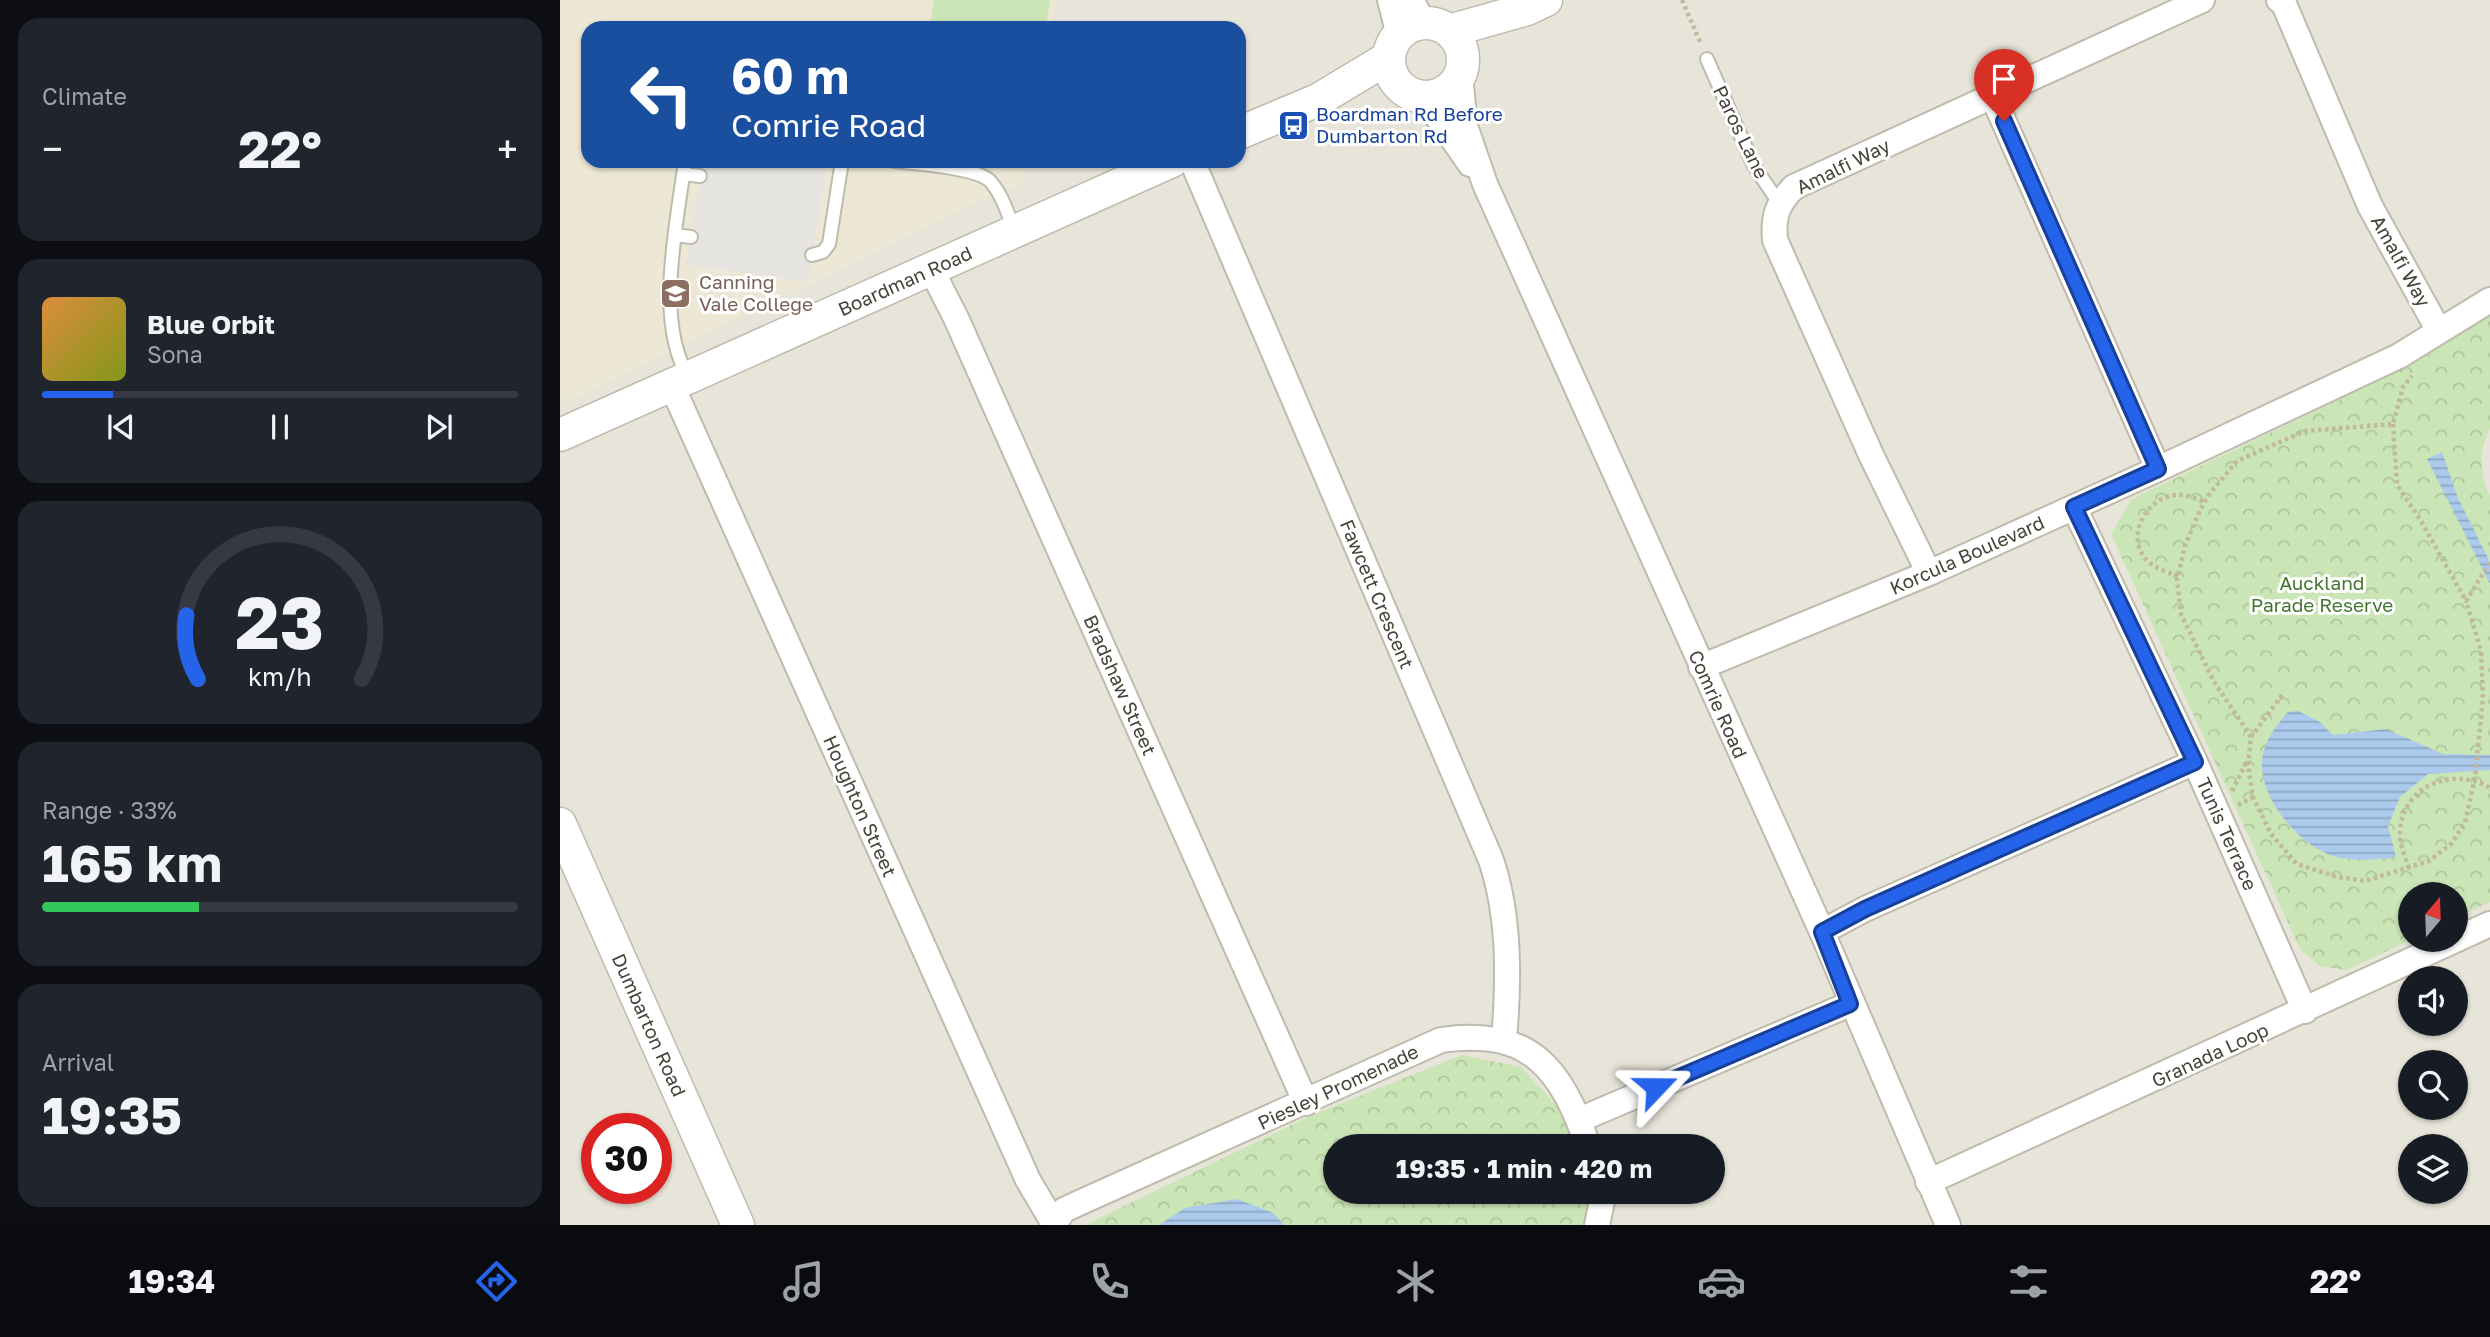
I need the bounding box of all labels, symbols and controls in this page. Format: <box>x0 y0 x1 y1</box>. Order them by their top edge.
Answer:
text: 60 m <box>731 46 849 105</box>
icon: left <box>616 49 707 140</box>
pin <box>1974 49 2034 121</box>
icon: arrive <box>1985 60 2023 98</box>
street label: Paros Lane <box>1709 81 1774 182</box>
text: Climate <box>42 82 127 110</box>
place label: Boardman Rd Before Dumbarton Rd <box>1316 102 1503 147</box>
text: Comrie Road <box>731 106 926 144</box>
bus stop icon: Boardman Rd Before Dumbarton Rd <box>1276 108 1310 142</box>
text: 22° <box>238 117 322 179</box>
text: − <box>42 126 63 171</box>
text: + <box>497 126 518 171</box>
street label: Amalfi Way <box>1792 133 1894 198</box>
street label: Amalfi Way <box>2367 211 2436 311</box>
street label: Boardman Road <box>834 241 975 320</box>
place label: Canning Vale College <box>699 270 813 315</box>
school or university icon: Canning Vale College <box>659 276 693 310</box>
text: Blue Orbit <box>147 309 275 340</box>
text: Sona <box>147 340 203 368</box>
icon: previous <box>102 408 140 446</box>
icon: pause <box>261 408 299 446</box>
icon: next <box>420 408 458 446</box>
street label: Korcula Boulevard <box>1886 510 2048 599</box>
street label: Fawcett Crescent <box>1336 516 1419 672</box>
park label: Auckland Parade Reserve <box>2251 571 2393 616</box>
text: 23 <box>236 578 324 665</box>
street label: Bradshaw Street <box>1079 611 1162 758</box>
street label: Comrie Road <box>1684 646 1753 761</box>
text: km/h <box>248 660 312 691</box>
street label: Houghton Street <box>819 732 902 880</box>
street label: Tunis Terrace <box>2192 774 2263 894</box>
text: Range · 33% <box>42 796 177 824</box>
text: 165 km <box>42 831 222 893</box>
north arrow <box>2398 882 2468 952</box>
map controls <box>2398 882 2468 1204</box>
street label: Dumbarton Road <box>608 950 691 1100</box>
button: sound <box>2398 966 2468 1036</box>
street label: Granada Loop <box>2148 1017 2272 1092</box>
street label: Piesley Promenade <box>1254 1039 1422 1134</box>
text: Arrival <box>42 1048 114 1076</box>
position arrow <box>1619 1050 1693 1124</box>
button: search <box>2398 1050 2468 1120</box>
text: 19:35 <box>42 1083 182 1145</box>
speed limit sign: 30 <box>581 1113 672 1204</box>
button: layers <box>2398 1134 2468 1204</box>
text: 19:35 · 1 min · 420 m <box>1396 1153 1652 1184</box>
icon: directions <box>472 1257 521 1306</box>
icon: music <box>779 1257 828 1306</box>
icon: phone <box>1085 1257 1134 1306</box>
icon: climate <box>1391 1257 1440 1306</box>
icon: car <box>1697 1257 1746 1306</box>
icon: filters <box>2004 1257 2053 1306</box>
text: 19:34 <box>129 1262 215 1300</box>
text: 22° <box>2310 1262 2361 1300</box>

